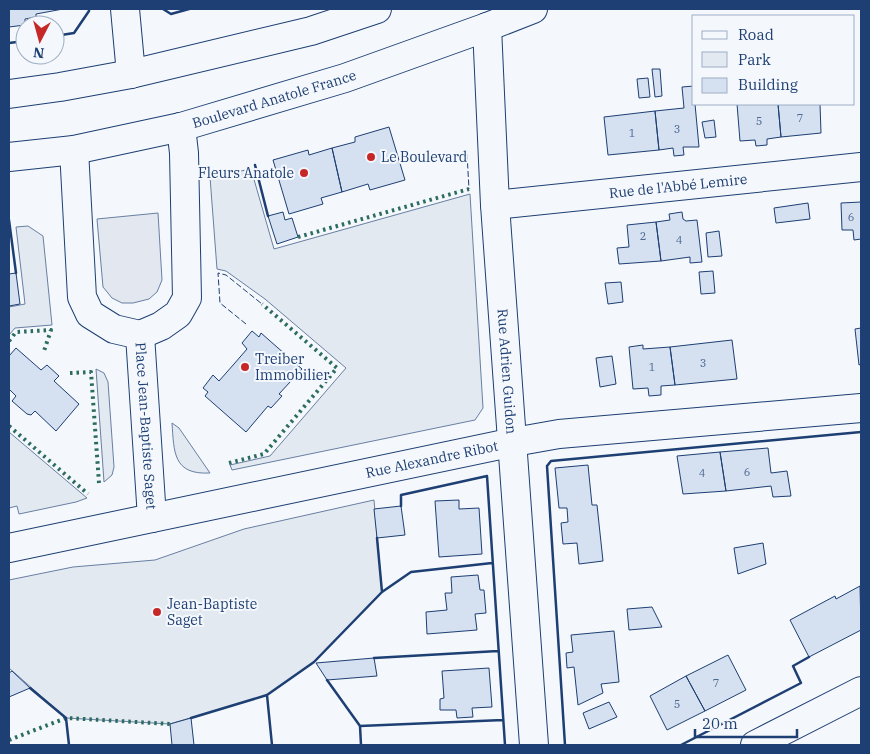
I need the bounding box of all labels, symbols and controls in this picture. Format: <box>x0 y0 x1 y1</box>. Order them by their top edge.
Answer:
north arrow <box>15 15 65 65</box>
legend <box>692 15 855 105</box>
text: Road <box>738 25 774 44</box>
text: N <box>32 43 45 62</box>
text: Park <box>738 50 771 69</box>
street label: Boulevard Anatole France <box>190 66 359 132</box>
text: Building <box>738 75 798 94</box>
house number: 7 <box>797 111 803 125</box>
house number: 5 <box>756 114 762 128</box>
house number: 3 <box>674 122 680 136</box>
house number: 1 <box>629 126 635 140</box>
place label: Le Boulevard <box>381 148 468 166</box>
marker: Le Boulevard <box>365 151 377 163</box>
place label: Fleurs Anatole <box>198 164 294 182</box>
marker: Fleurs Anatole <box>298 167 310 179</box>
street label: Rue de l'Abbé Lemire <box>608 170 748 202</box>
house number: 6 <box>848 210 854 224</box>
house number: 2 <box>640 229 646 243</box>
house number: 4 <box>676 233 683 247</box>
street label: Rue Adrien Guidon <box>494 308 521 435</box>
street label: Place Jean-Baptiste Saget <box>131 341 160 510</box>
place label: Treiber Immobilier <box>255 350 330 384</box>
house number: 3 <box>700 356 706 370</box>
house number: 1 <box>649 360 655 374</box>
marker: Treiber Immobilier <box>239 361 251 373</box>
street label: Rue Alexandre Ribot <box>364 437 500 482</box>
house number: 6 <box>744 465 750 479</box>
house number: 4 <box>699 466 706 480</box>
place label: Jean-Baptiste Saget <box>167 595 257 629</box>
marker: Jean-Baptiste Saget <box>151 606 163 618</box>
house number: 7 <box>713 676 719 690</box>
house number: 5 <box>674 697 680 711</box>
scale bar <box>695 706 798 738</box>
text: 20 m <box>702 714 738 733</box>

